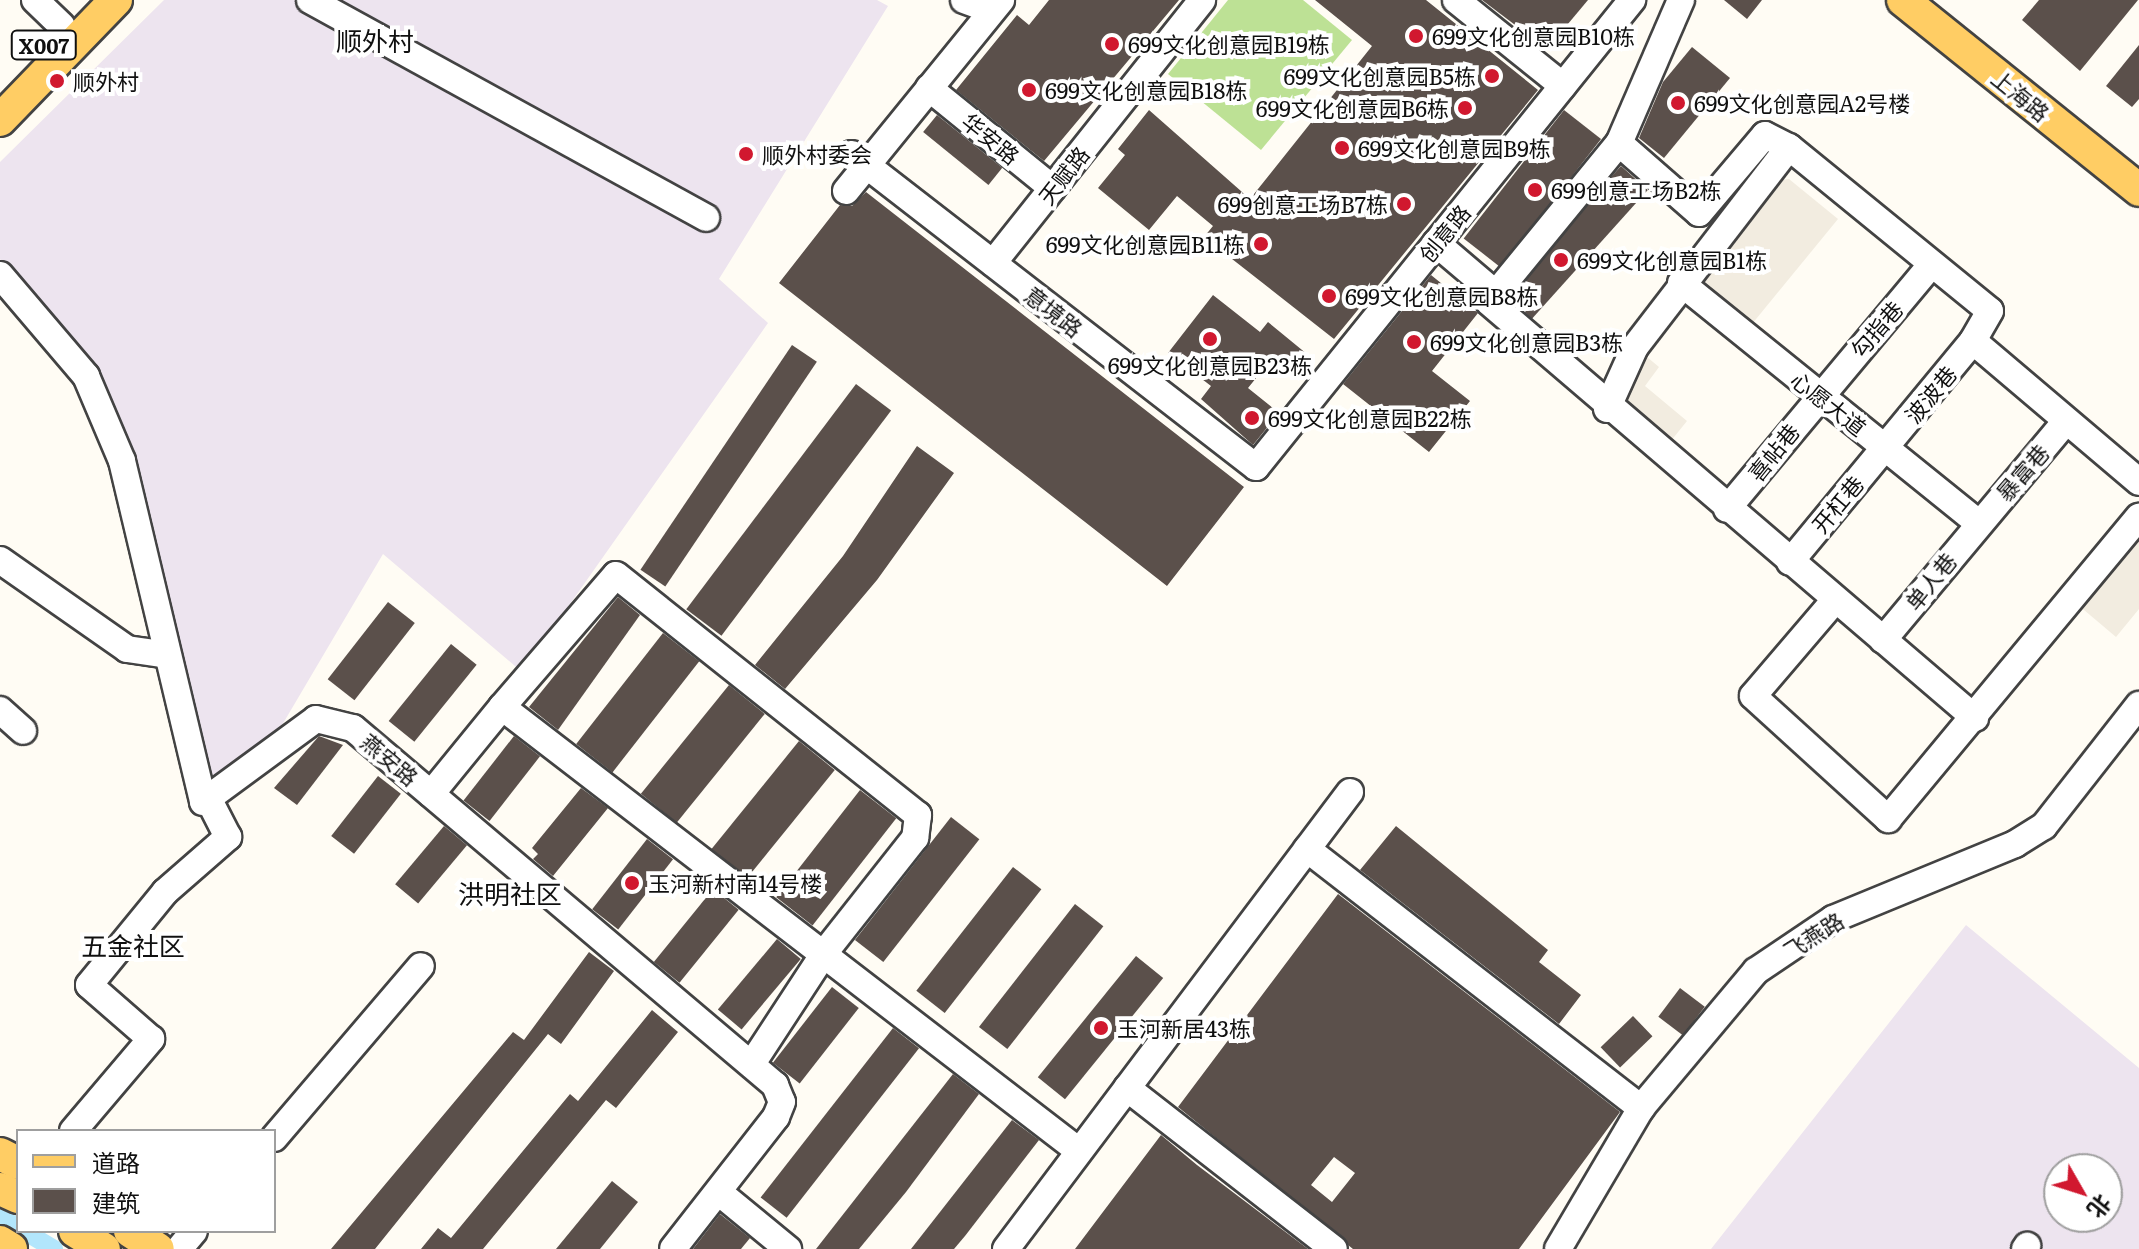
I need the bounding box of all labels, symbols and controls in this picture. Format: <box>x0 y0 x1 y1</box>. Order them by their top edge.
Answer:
place label: 699文化创意园B10栋 <box>1432 23 1635 49</box>
district label: 顺外村 <box>336 24 414 56</box>
marker: 699文化创意园B10栋 <box>1407 27 1425 45</box>
road number: X007 <box>10 29 78 61</box>
place label: 699文化创意园B19栋 <box>1128 31 1330 57</box>
marker: 699文化创意园B19栋 <box>1103 35 1121 53</box>
place label: 699文化创意园B5栋 <box>1283 63 1476 89</box>
street label: 上海路 <box>1987 64 2055 126</box>
marker: 699文化创意园B5栋 <box>1483 67 1501 85</box>
place label: 顺外村 <box>73 68 139 94</box>
marker: 顺外村 <box>48 72 66 90</box>
place label: 699文化创意园B18栋 <box>1045 77 1247 103</box>
marker: 699文化创意园B18栋 <box>1020 81 1038 99</box>
place label: 699文化创意园A2号楼 <box>1694 90 1910 116</box>
marker: 699文化创意园A2号楼 <box>1669 94 1687 112</box>
place label: 699文化创意园B6栋 <box>1256 95 1449 121</box>
marker: 699文化创意园B6栋 <box>1456 99 1474 117</box>
street label: 华安路 <box>957 107 1025 169</box>
place label: 699文化创意园B9栋 <box>1358 135 1551 161</box>
marker: 699文化创意园B9栋 <box>1333 139 1351 157</box>
place label: 顺外村委会 <box>762 141 872 167</box>
street label: 天赋路 <box>1032 141 1094 209</box>
marker: 顺外村委会 <box>737 145 755 163</box>
place label: 699创意工场B2栋 <box>1551 177 1721 203</box>
marker: 699创意工场B2栋 <box>1526 181 1544 199</box>
place label: 699创意工场B7栋 <box>1218 191 1388 217</box>
marker: 699创意工场B7栋 <box>1395 195 1413 213</box>
street label: 创意路 <box>1413 199 1475 267</box>
place label: 699文化创意园B11栋 <box>1046 231 1245 257</box>
marker: 699文化创意园B11栋 <box>1252 235 1270 253</box>
place label: 699文化创意园B1栋 <box>1577 247 1767 273</box>
marker: 699文化创意园B1栋 <box>1552 251 1570 269</box>
street label: 意境路 <box>1020 280 1088 342</box>
place label: 699文化创意园B8栋 <box>1345 283 1538 309</box>
marker: 699文化创意园B8栋 <box>1320 287 1338 305</box>
street label: 勾指巷 <box>1844 295 1908 363</box>
place label: 699文化创意园B3栋 <box>1430 329 1623 355</box>
marker: 699文化创意园B23栋 <box>1201 330 1219 348</box>
marker: 699文化创意园B3栋 <box>1405 333 1423 351</box>
place label: 699文化创意园B23栋 <box>1108 352 1312 378</box>
street label: 波波巷 <box>1899 360 1961 428</box>
street label: 心愿大道 <box>1786 366 1872 440</box>
place label: 699文化创意园B22栋 <box>1268 405 1472 431</box>
marker: 699文化创意园B22栋 <box>1243 409 1261 427</box>
street label: 喜帖巷 <box>1742 418 1804 486</box>
street label: 暴富巷 <box>1990 438 2054 506</box>
street label: 开杠巷 <box>1806 470 1868 538</box>
street label: 单人巷 <box>1899 547 1961 615</box>
street label: 燕安路 <box>356 728 424 790</box>
place label: 玉河新村南14号楼 <box>648 870 822 896</box>
marker: 玉河新村南14号楼 <box>623 874 641 892</box>
district label: 洪明社区 <box>458 877 562 909</box>
street label: 飞燕路 <box>1778 906 1848 964</box>
district label: 五金社区 <box>81 929 185 961</box>
place label: 玉河新居43栋 <box>1117 1015 1251 1041</box>
marker: 玉河新居43栋 <box>1092 1019 1110 1037</box>
legend <box>16 1129 276 1233</box>
text: 道路 <box>92 1144 140 1179</box>
north arrow <box>2043 1153 2123 1233</box>
text: 建筑 <box>92 1184 140 1219</box>
text: 北 <box>2081 1188 2120 1226</box>

